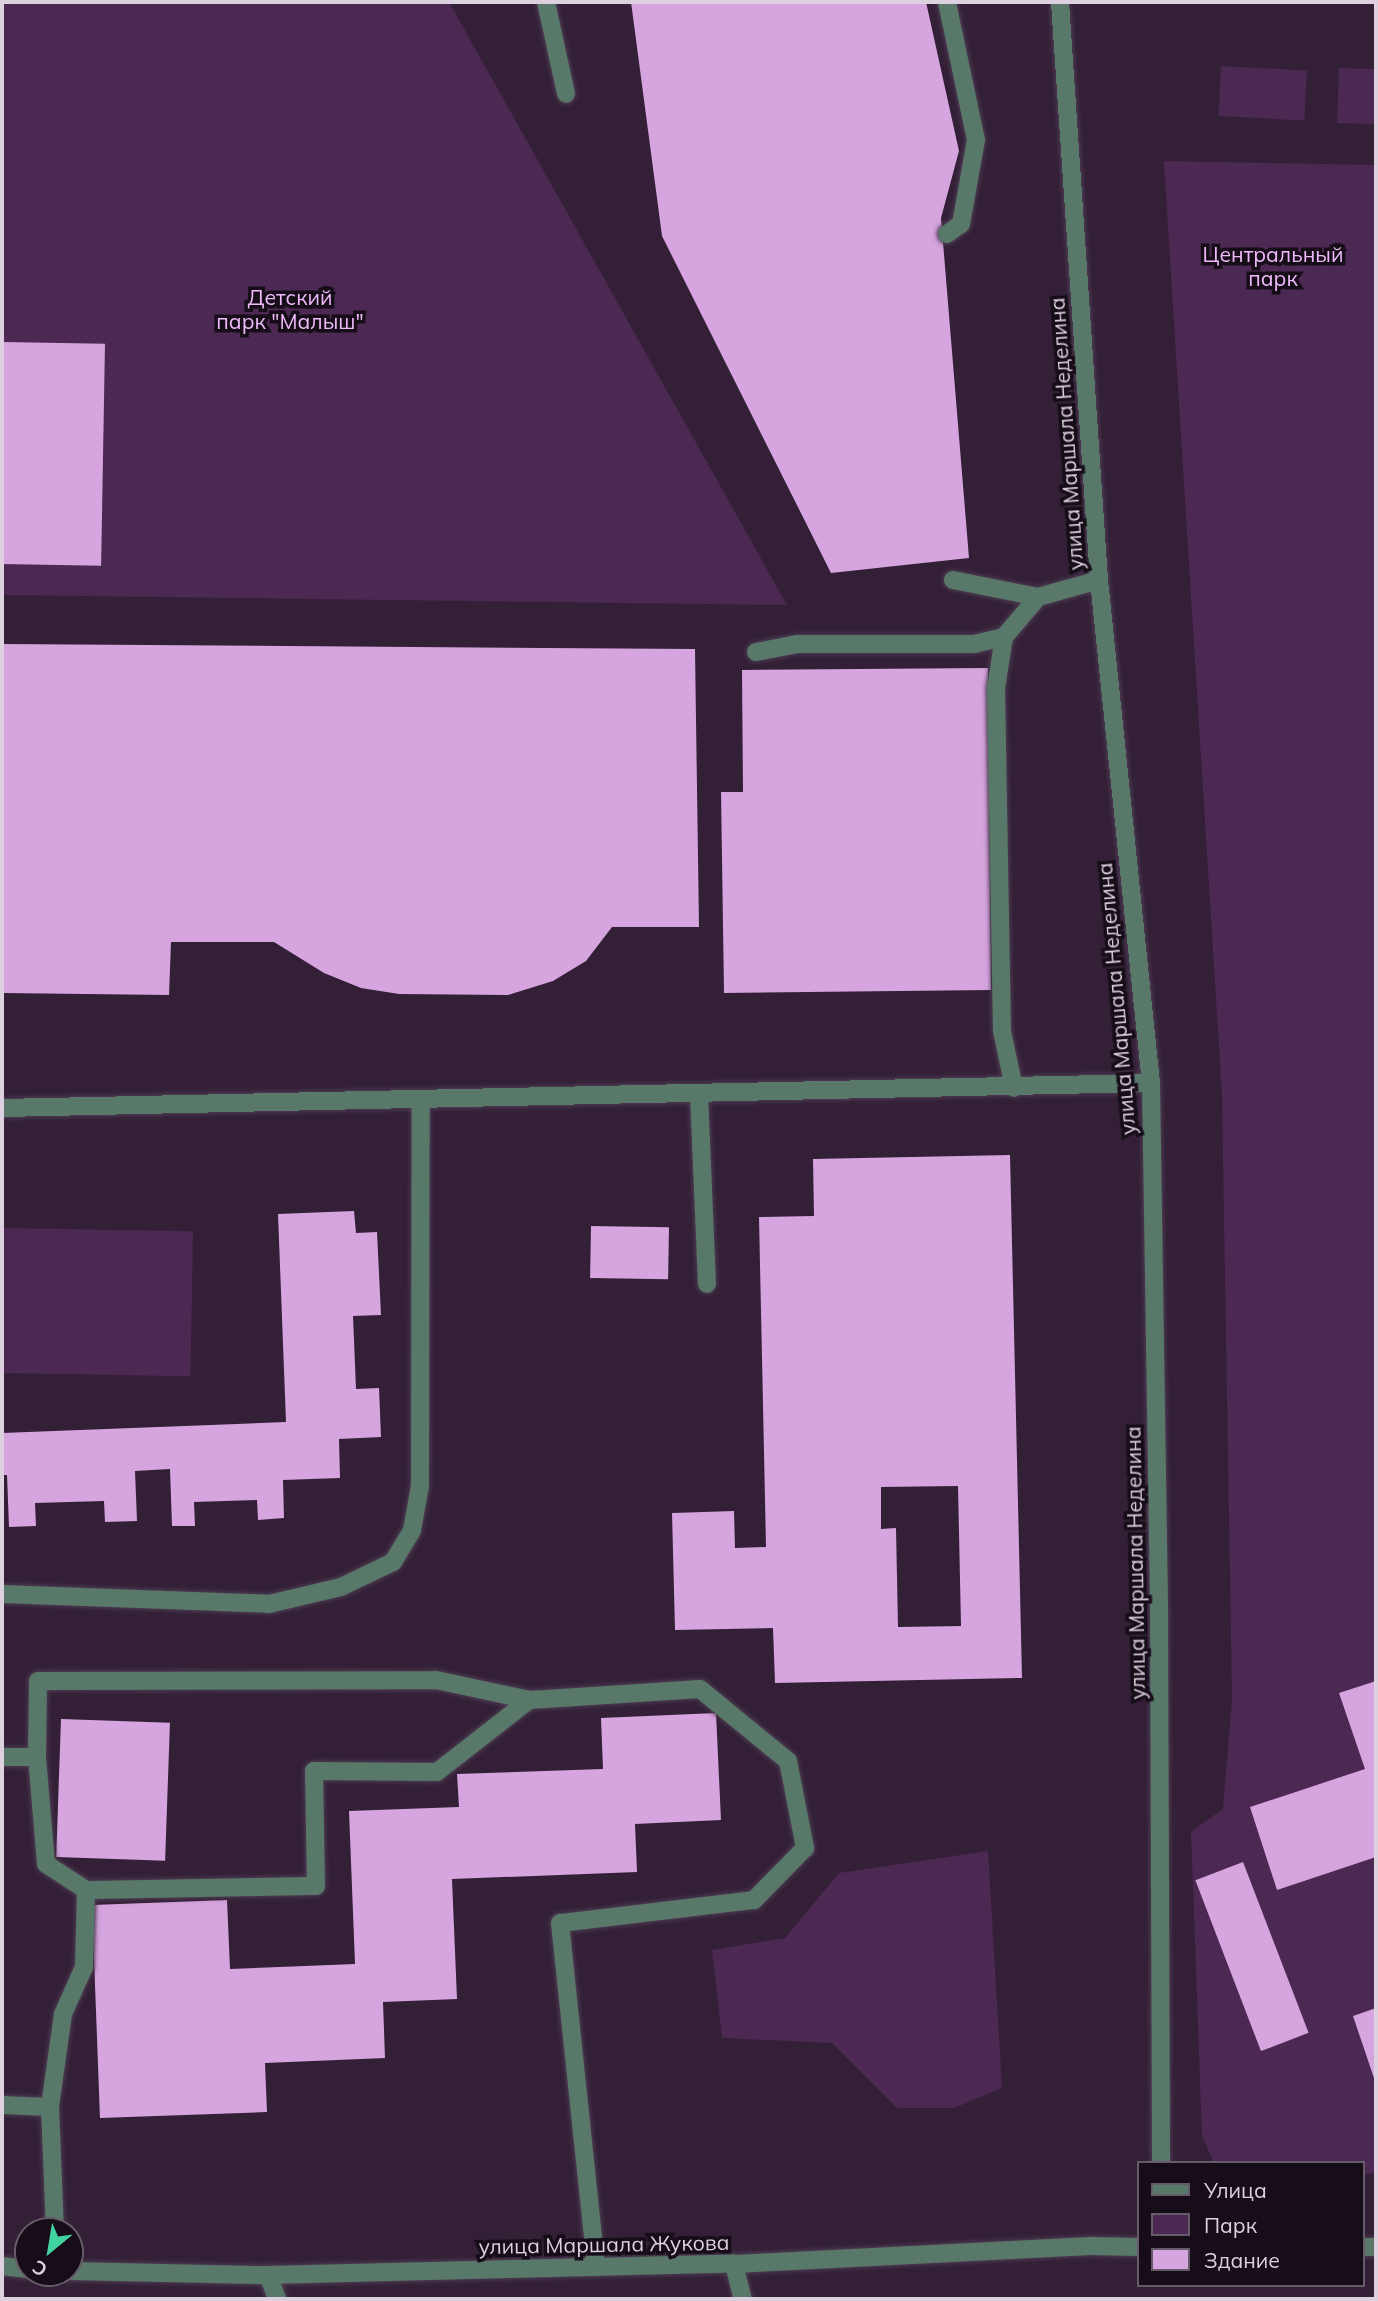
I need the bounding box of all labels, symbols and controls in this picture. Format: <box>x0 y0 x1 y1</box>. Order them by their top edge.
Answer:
park label: Центральный парк <box>1203 241 1343 291</box>
park label: Детский парк "Малыш" <box>216 284 364 334</box>
street label: улица Маршала Неделина <box>1044 297 1088 571</box>
street label: улица Маршала Неделина <box>1092 862 1140 1136</box>
street label: улица Маршала Неделина <box>1120 1426 1150 1700</box>
legend <box>1136 2161 1364 2287</box>
text: Улица <box>1204 2177 1267 2203</box>
text: Парк <box>1204 2212 1257 2238</box>
north arrow <box>14 2217 84 2287</box>
street label: улица Маршала Жукова <box>478 2229 730 2259</box>
text: Здание <box>1204 2247 1280 2273</box>
text: С <box>28 2255 51 2282</box>

